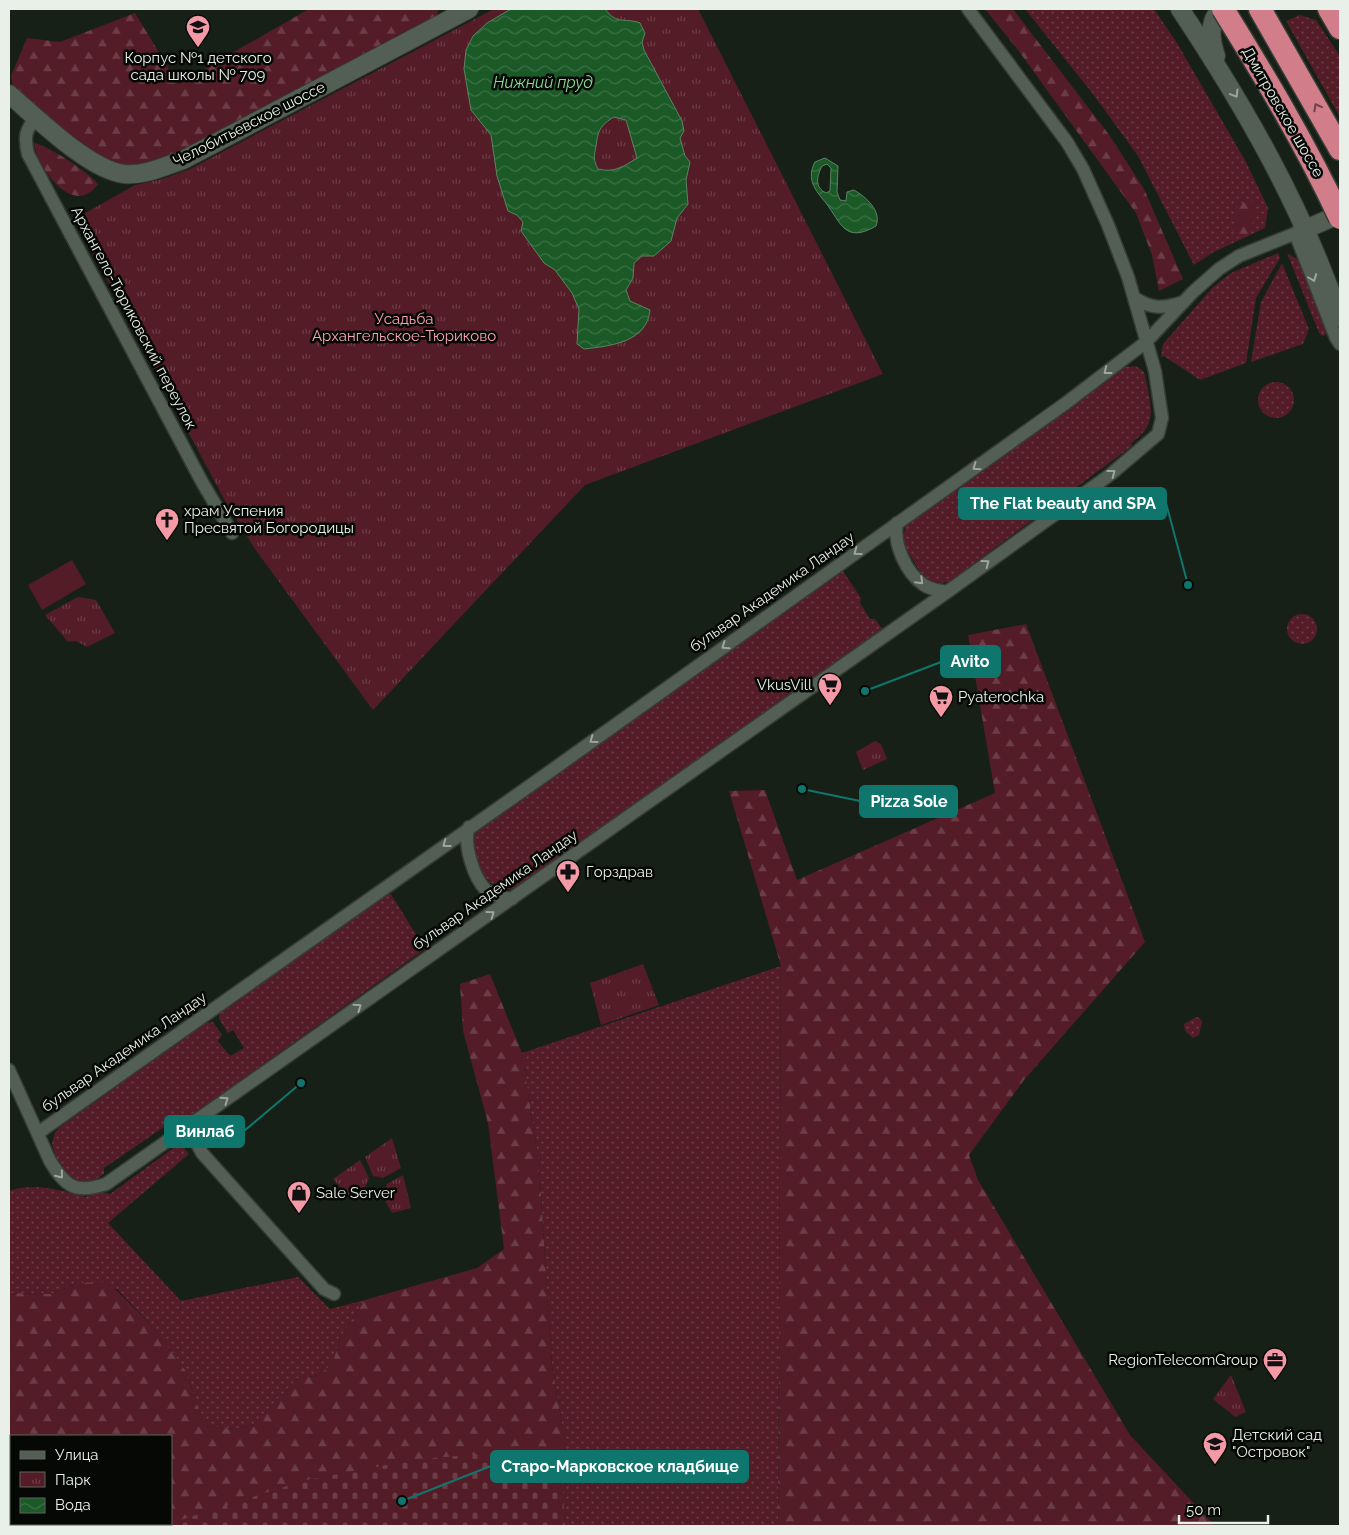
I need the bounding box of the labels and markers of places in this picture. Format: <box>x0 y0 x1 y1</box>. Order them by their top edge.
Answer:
school or university icon: Корпус №1 детского сада школы № 709 <box>185 14 211 48</box>
place label: Корпус №1 детского сада школы № 709 <box>124 49 272 84</box>
callout: The Flat beauty and SPA <box>959 488 1166 519</box>
place label: храм Успения Пресвятой Богородицы <box>184 502 354 537</box>
church icon: храм Успения Пресвятой Богородицы <box>154 507 180 541</box>
callout: Avito <box>941 646 1000 677</box>
supermarket icon: VkusVill <box>817 672 843 706</box>
place label: VkusVill <box>757 676 813 694</box>
supermarket icon: Pyaterochka <box>928 684 954 718</box>
place label: Pyaterochka <box>958 688 1044 706</box>
callout: Pizza Sole <box>860 786 957 817</box>
pharmacy icon: Горздрав <box>555 859 581 893</box>
place label: Горздрав <box>586 863 653 881</box>
callout: Винлаб <box>165 1116 244 1147</box>
shop icon: Sale Server <box>286 1180 312 1214</box>
place label: Sale Server <box>316 1184 396 1202</box>
office icon: RegionTelecomGroup <box>1262 1347 1288 1381</box>
place label: RegionTelecomGroup <box>1108 1351 1258 1369</box>
place label: Детский сад "Островок" <box>1232 1426 1322 1461</box>
school or university icon: Детский сад "Островок" <box>1202 1431 1228 1465</box>
callout: Старо-Марковское кладбище <box>491 1451 748 1482</box>

